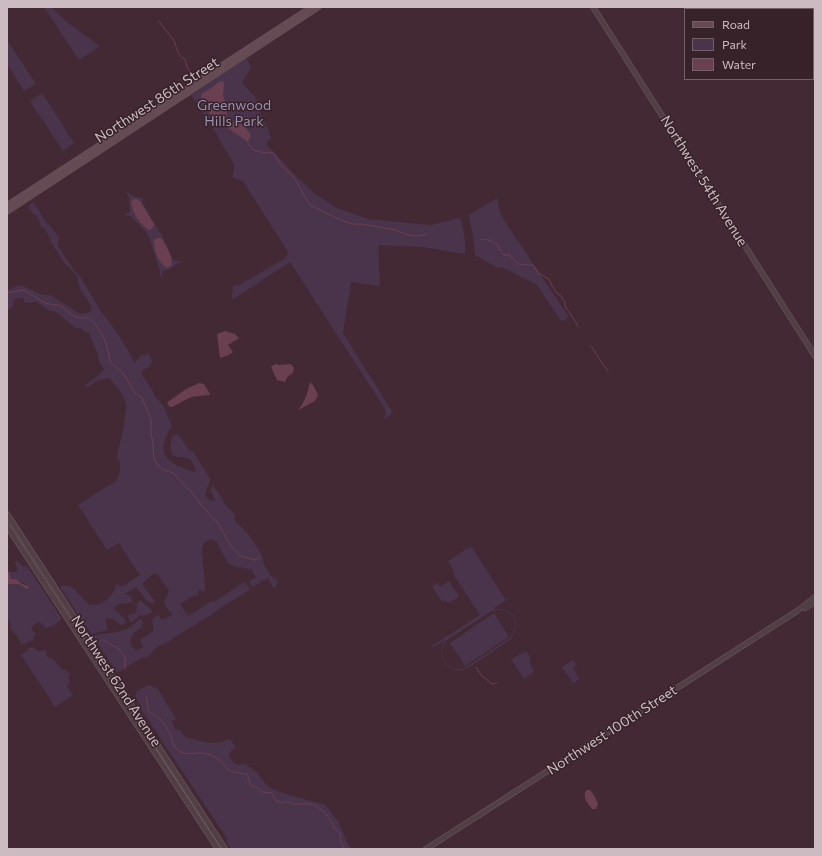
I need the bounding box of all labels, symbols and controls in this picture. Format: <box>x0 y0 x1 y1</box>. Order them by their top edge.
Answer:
legend <box>684 8 814 80</box>
text: Road <box>722 17 750 31</box>
text: Park <box>722 37 747 51</box>
street label: Northwest 86th Street <box>92 54 222 146</box>
text: Water <box>722 57 756 71</box>
park label: Greenwood Hills Park <box>197 97 271 130</box>
street label: Northwest 54th Avenue <box>657 113 751 249</box>
street label: Northwest 62nd Avenue <box>67 612 165 750</box>
street label: Northwest 100th Street <box>544 682 680 778</box>

